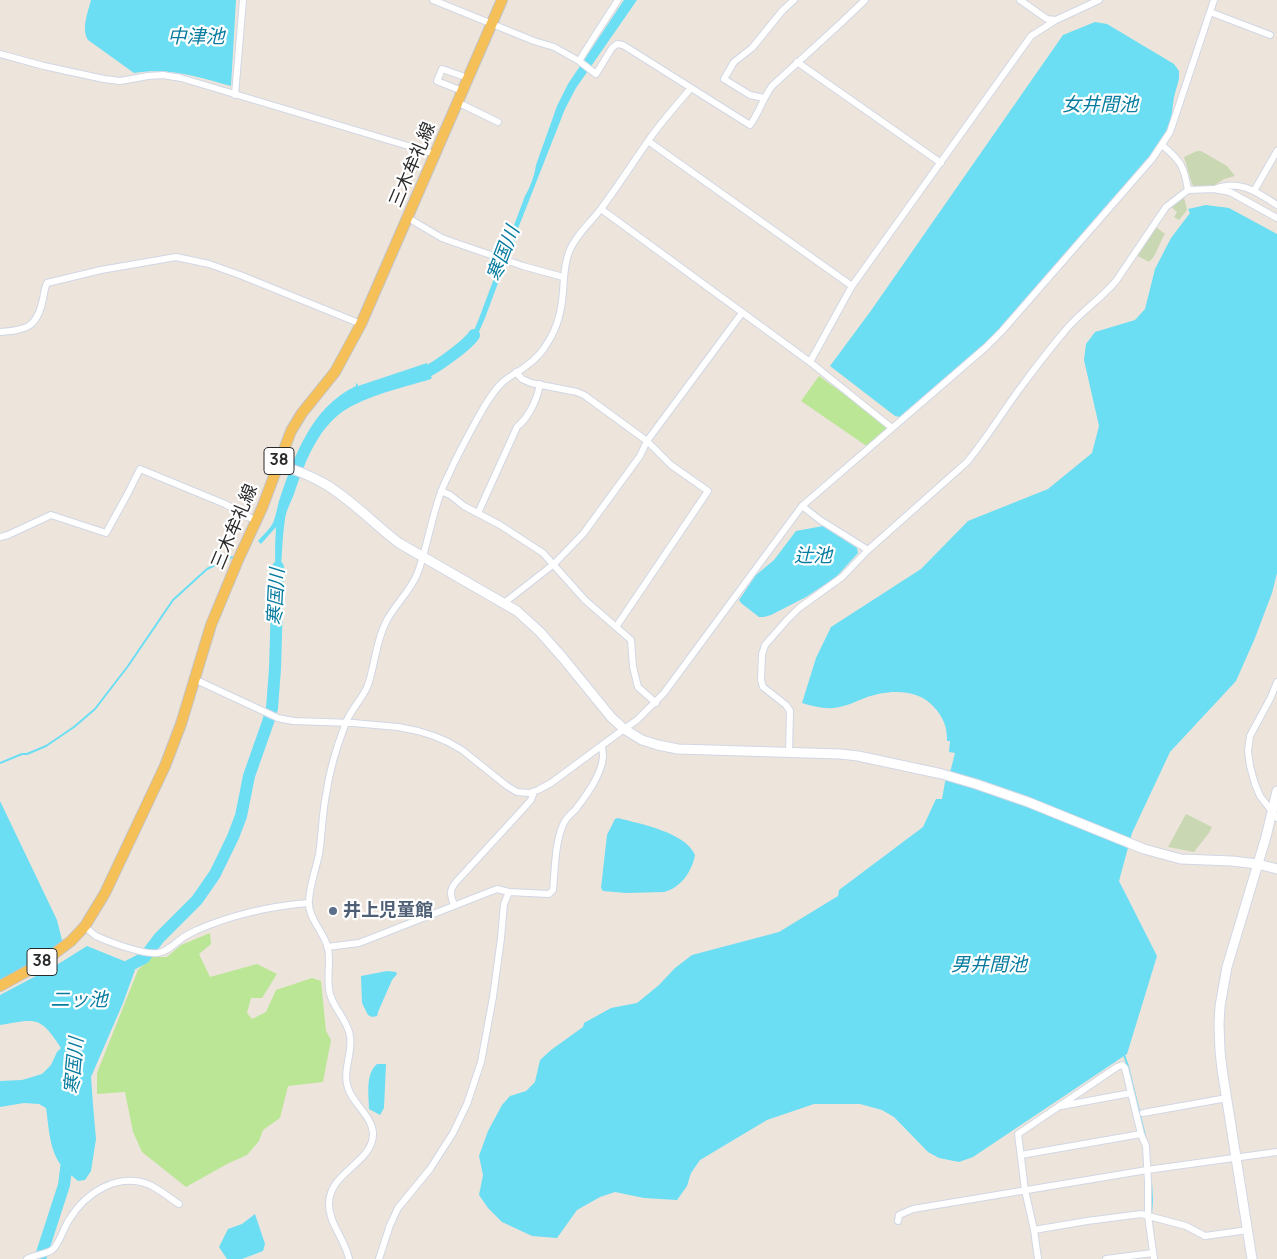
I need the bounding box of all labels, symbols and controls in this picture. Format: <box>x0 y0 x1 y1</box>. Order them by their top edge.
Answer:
water label: 中津池 <box>168 27 224 49</box>
water label: 女井間池 <box>1062 95 1138 117</box>
street label: 三木牟礼線 <box>385 119 441 211</box>
water label: 寒国川 <box>483 223 525 285</box>
road number: 38 <box>264 448 294 474</box>
street label: 三木牟礼線 <box>207 481 263 573</box>
water label: 辻池 <box>794 546 832 568</box>
water label: 寒国川 <box>264 568 290 626</box>
place label: 井上児童館 <box>343 900 433 922</box>
marker: 井上児童館 <box>327 905 339 917</box>
road number: 38 <box>27 949 57 976</box>
water label: 男井間池 <box>951 955 1027 977</box>
water label: 二ッ池 <box>51 990 107 1012</box>
water label: 寒国川 <box>61 1037 89 1095</box>

